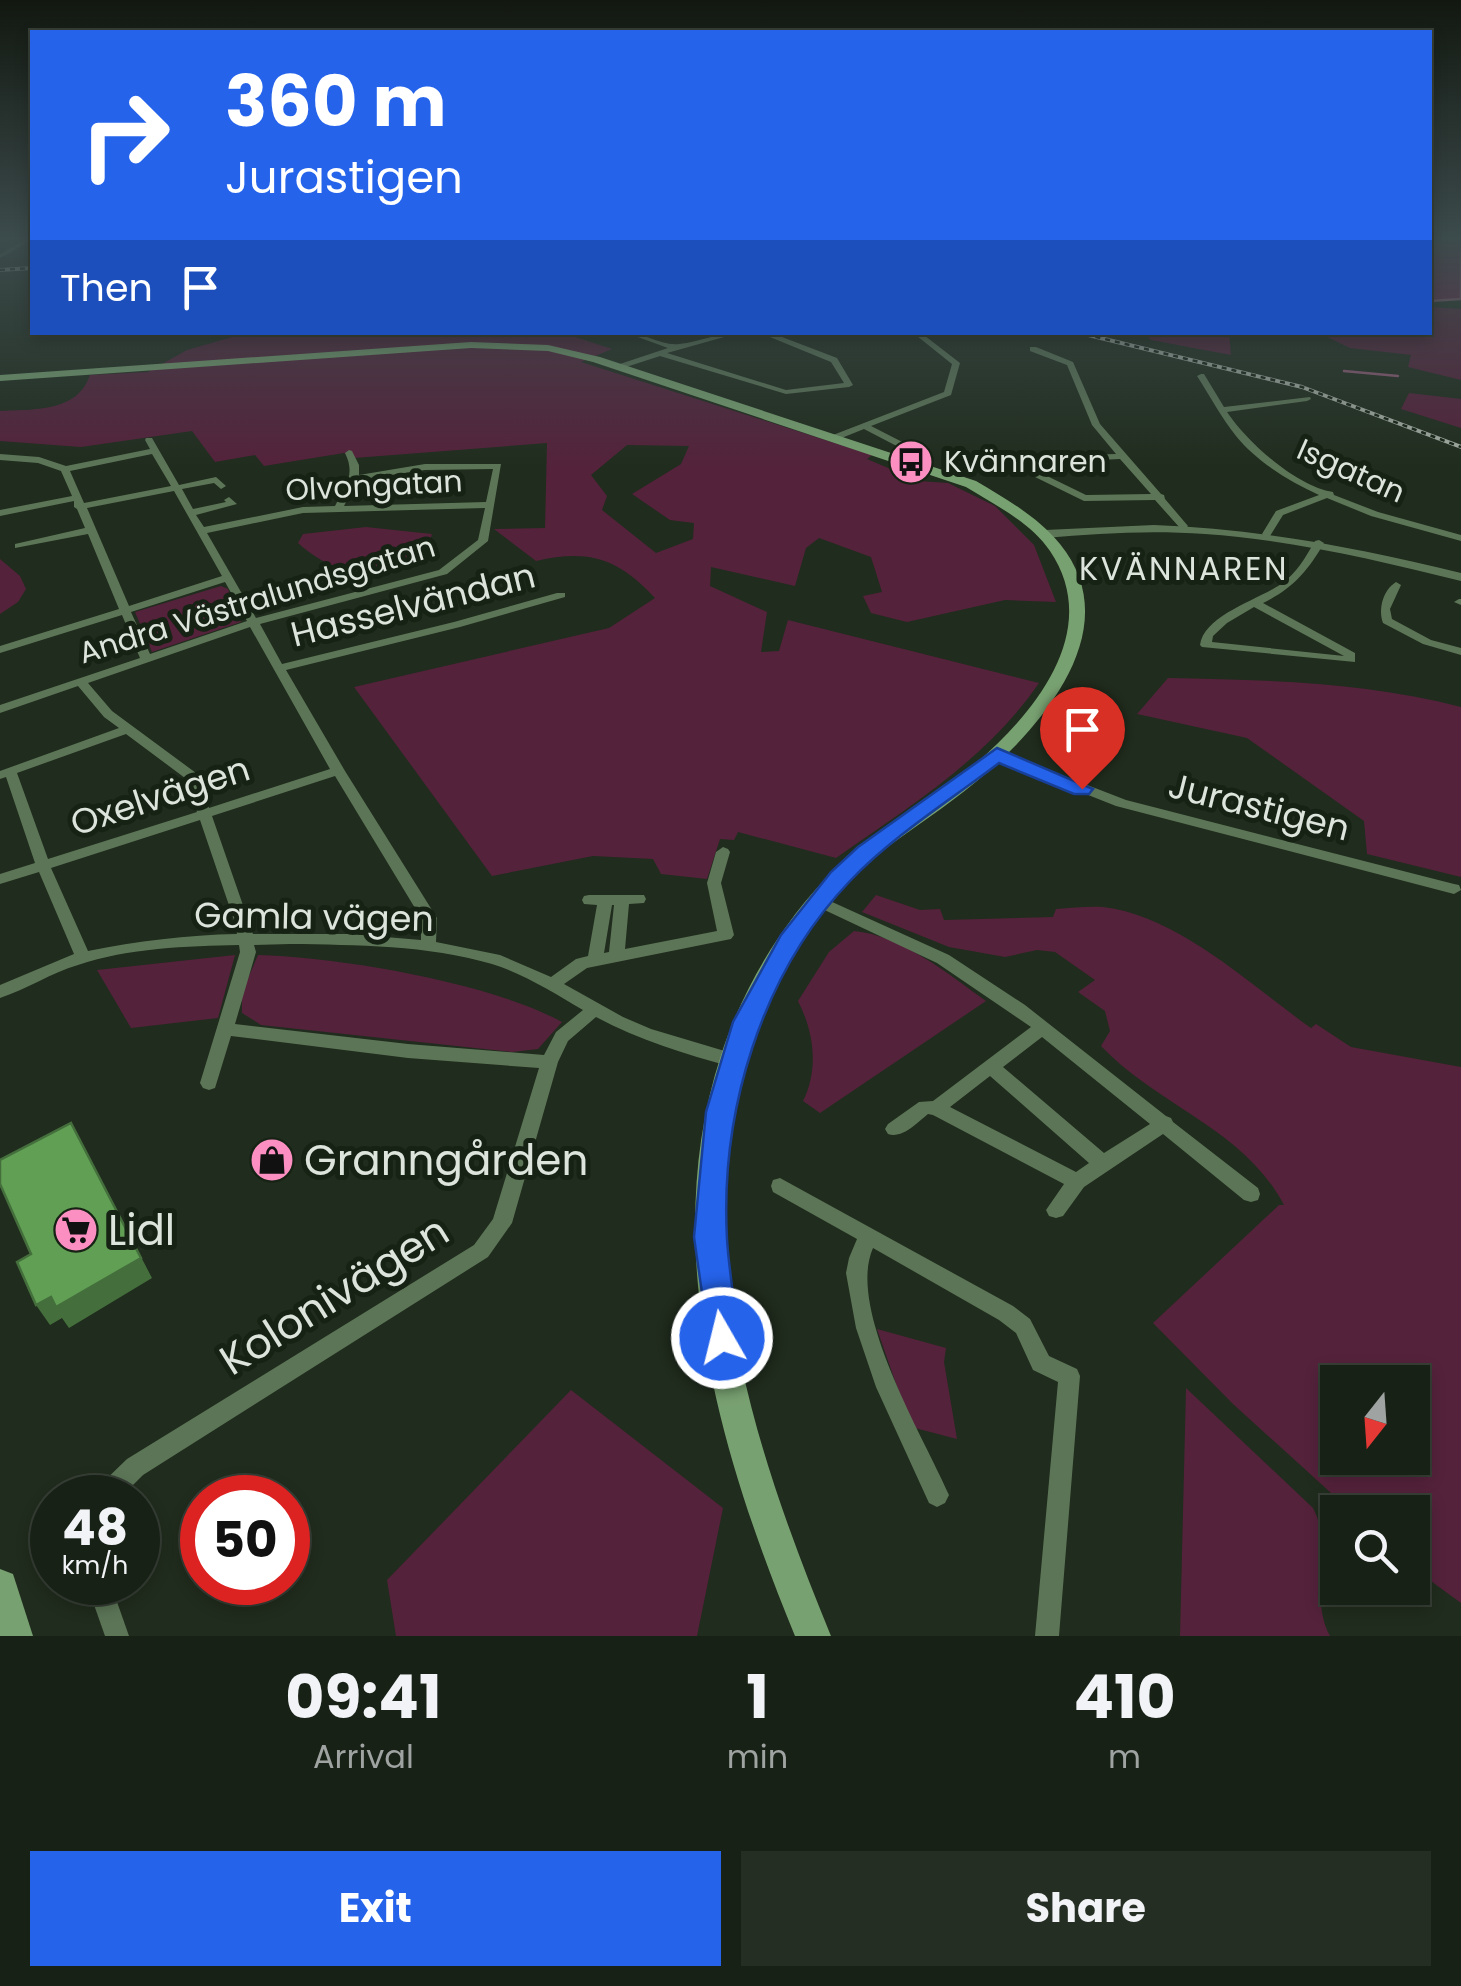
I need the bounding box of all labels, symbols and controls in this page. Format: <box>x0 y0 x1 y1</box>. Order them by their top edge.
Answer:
text: 360 m <box>225 52 447 151</box>
icon: right <box>60 70 190 200</box>
text: Jurastigen <box>225 146 463 209</box>
icon: arrive <box>173 260 228 315</box>
text: Then <box>60 261 153 314</box>
street label: Isgatan <box>1290 428 1412 513</box>
bus stop icon: Kvännaren <box>888 439 934 485</box>
place label: Kvännaren <box>944 440 1107 483</box>
street label: Olvongatan <box>284 459 464 512</box>
street label: Andra Västralundsgatan <box>73 525 440 674</box>
district label: KVÄNNAREN <box>1079 546 1289 591</box>
street label: Hasselvändan <box>286 550 540 659</box>
pin <box>1040 687 1125 790</box>
icon: arrive <box>1055 702 1110 757</box>
street label: Oxelvägen <box>64 744 256 848</box>
street label: Jurastigen <box>1163 760 1355 853</box>
street label: Gamla vägen <box>194 890 434 943</box>
place label: Granngården <box>304 1131 588 1190</box>
shop icon: Granngården <box>249 1137 295 1183</box>
place label: Lidl <box>108 1201 175 1260</box>
street label: Kolonivägen <box>208 1202 460 1389</box>
supermarket icon: Lidl <box>53 1207 99 1253</box>
position arrow <box>670 1286 774 1390</box>
north arrow <box>1320 1365 1430 1475</box>
map controls <box>1320 1365 1430 1605</box>
speed limit sign: 50 <box>180 1475 310 1605</box>
text: 48 <box>62 1492 128 1563</box>
button: search <box>1320 1495 1430 1605</box>
text: km/h <box>62 1548 128 1583</box>
text: 09:41 <box>285 1655 442 1739</box>
text: 1 <box>746 1655 769 1739</box>
text: 410 <box>1073 1655 1176 1739</box>
text: Arrival <box>313 1734 414 1779</box>
text: min <box>727 1734 788 1779</box>
text: m <box>1108 1734 1141 1779</box>
button: Exit <box>30 1851 721 1966</box>
button: Share <box>741 1851 1431 1966</box>

